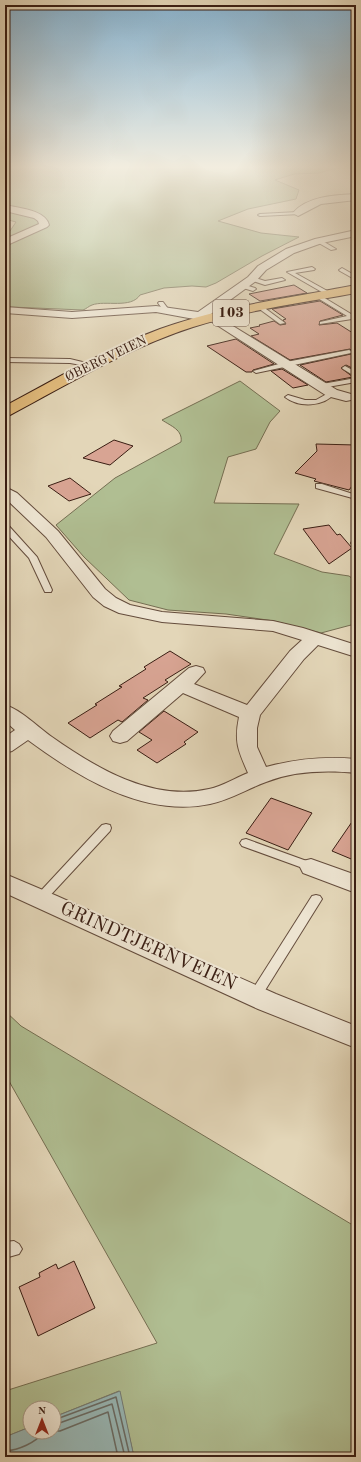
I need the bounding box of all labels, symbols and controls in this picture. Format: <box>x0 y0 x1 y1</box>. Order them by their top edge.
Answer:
road number: 103 <box>213 300 249 326</box>
street label: ØBERGVEIEN <box>63 334 149 384</box>
street label: GRINDTJERNVEIEN <box>57 899 239 995</box>
north arrow <box>22 1400 62 1440</box>
text: N <box>38 1406 47 1417</box>

